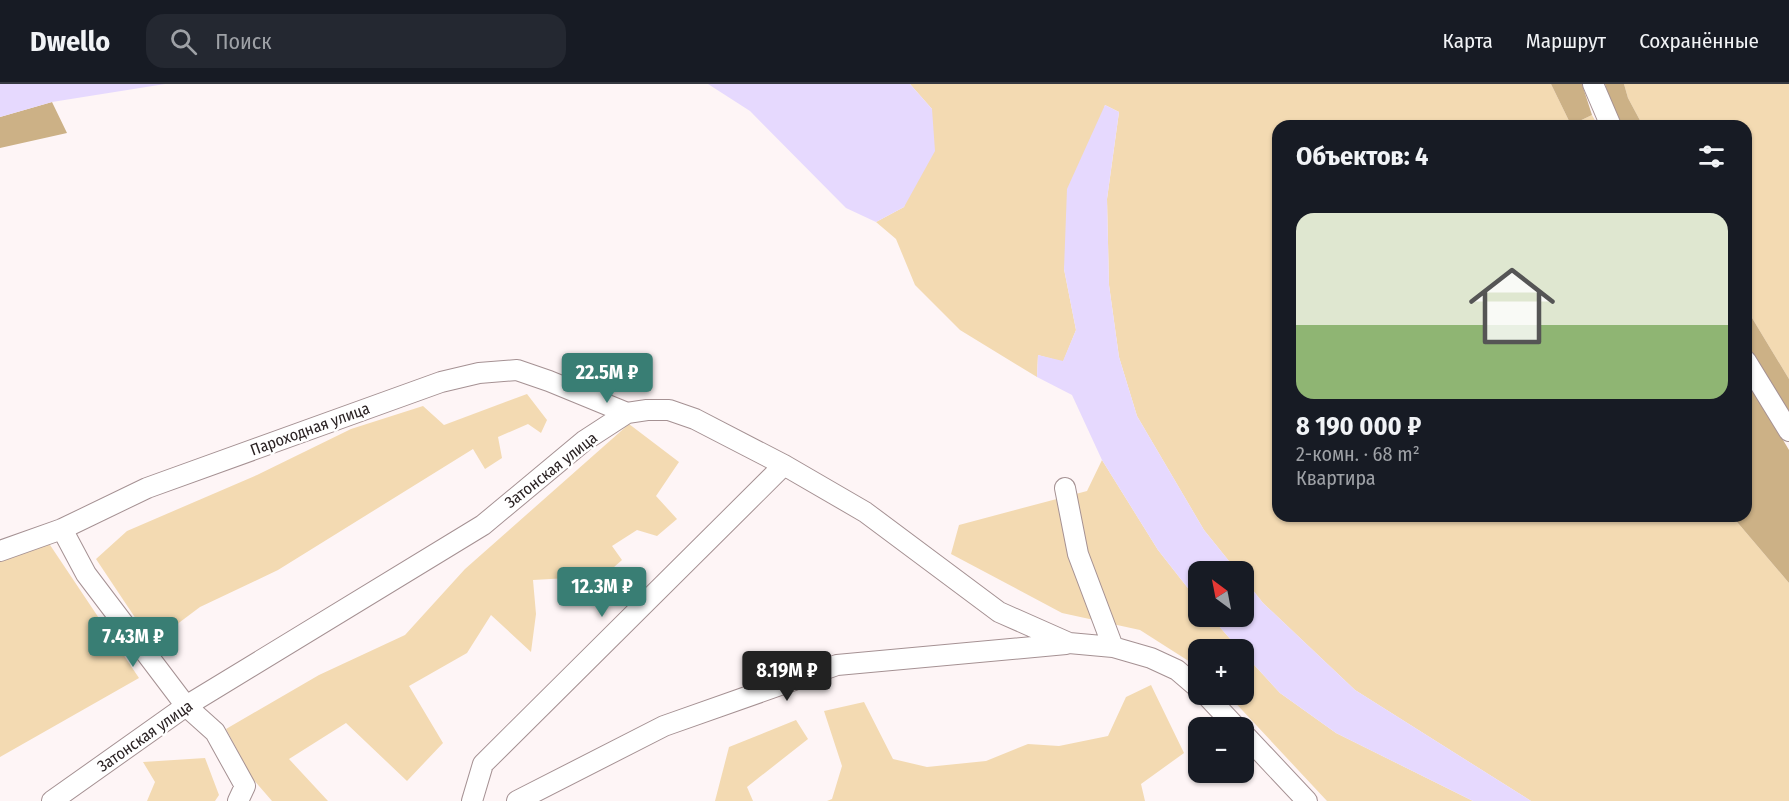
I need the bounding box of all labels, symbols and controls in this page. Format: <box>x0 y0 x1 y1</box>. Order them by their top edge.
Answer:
search box <box>146 14 566 68</box>
text: Dwello <box>30 25 110 58</box>
icon: search <box>167 25 200 58</box>
text: Поиск <box>215 28 272 55</box>
text: Карта <box>1443 28 1493 54</box>
text: Маршрут <box>1526 28 1606 54</box>
text: Сохранённые <box>1639 28 1759 54</box>
icon: filters <box>1695 140 1728 173</box>
text: Объектов: 4 <box>1296 141 1428 172</box>
icon: home <box>1458 252 1566 360</box>
pin: 22.5M ₽ <box>552 353 662 404</box>
text: 22.5M ₽ <box>576 360 638 384</box>
street label: Пароходная улица <box>248 399 372 459</box>
text: 8 190 000 ₽ <box>1296 411 1421 442</box>
street label: Затонская улица <box>501 428 601 512</box>
text: 2-комн. · 68 m² <box>1296 442 1420 466</box>
text: Квартира <box>1296 466 1376 490</box>
north arrow <box>1188 561 1254 627</box>
map controls <box>1188 561 1254 783</box>
pin: 12.3M ₽ <box>547 567 657 618</box>
text: 12.3M ₽ <box>571 574 633 598</box>
pin: 7.43M ₽ <box>78 617 188 668</box>
text: 7.43M ₽ <box>102 624 164 648</box>
button: + <box>1188 639 1254 705</box>
pin: 8.19M ₽ <box>732 651 842 702</box>
text: 8.19M ₽ <box>756 658 818 682</box>
street label: Затонская улица <box>94 696 196 776</box>
button: − <box>1188 717 1254 783</box>

